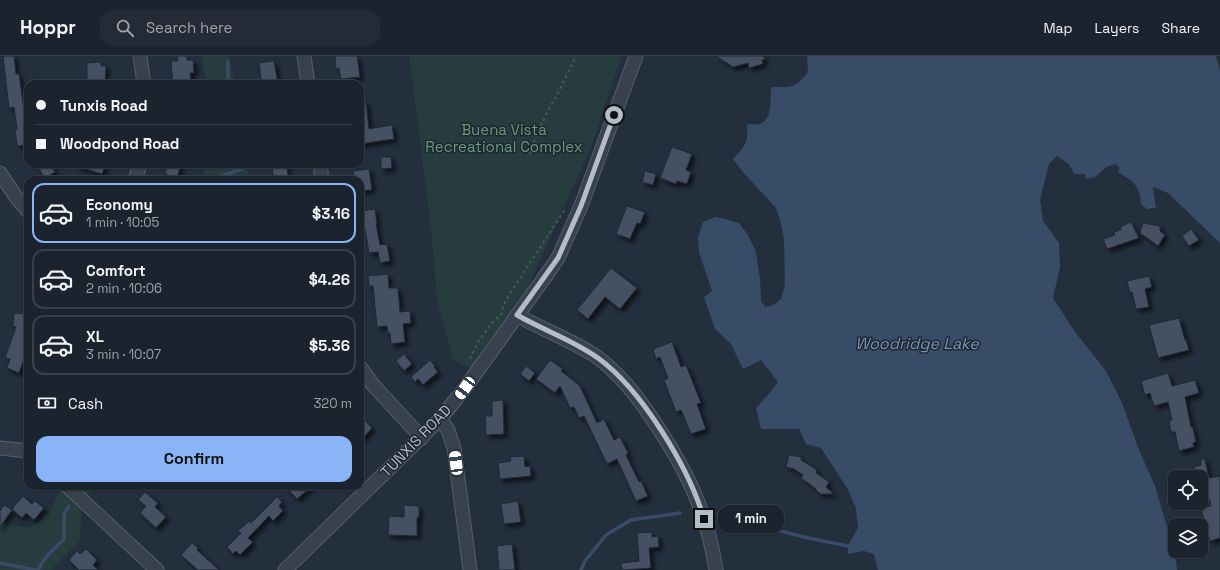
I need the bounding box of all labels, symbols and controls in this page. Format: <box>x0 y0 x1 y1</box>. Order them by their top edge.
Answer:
search box <box>100 10 380 46</box>
text: Hoppr <box>20 15 76 40</box>
icon: search <box>114 17 136 39</box>
text: Search here <box>146 18 232 37</box>
text: Map <box>1043 19 1073 37</box>
text: Layers <box>1095 19 1139 37</box>
text: Share <box>1161 19 1200 37</box>
text: Tunxis Road <box>60 96 148 115</box>
route start <box>605 106 623 124</box>
park label: Buena Vista Recreational Complex <box>425 120 583 156</box>
text: Woodpond Road <box>60 134 179 153</box>
icon: car <box>38 195 74 231</box>
text: Economy <box>86 195 153 214</box>
text: $3.16 <box>312 204 350 223</box>
text: 1 min · 10:05 <box>86 214 159 231</box>
icon: car <box>38 261 74 297</box>
text: Comfort <box>86 261 146 280</box>
text: $4.26 <box>309 270 350 289</box>
text: 2 min · 10:06 <box>86 280 162 297</box>
icon: car <box>38 327 74 363</box>
text: XL <box>86 327 104 346</box>
water label: Woodridge Lake <box>855 333 979 354</box>
text: $5.36 <box>309 336 350 355</box>
text: 3 min · 10:07 <box>86 346 161 363</box>
car <box>453 375 477 401</box>
icon: cash <box>36 392 58 414</box>
text: Cash <box>68 394 103 413</box>
text: 320 m <box>313 395 352 412</box>
street label: TUNXIS ROAD <box>376 400 455 481</box>
button: Confirm <box>36 436 352 482</box>
car <box>449 450 463 476</box>
map controls <box>1168 470 1208 558</box>
button: locate <box>1168 470 1208 510</box>
callout: 1 min <box>718 505 784 533</box>
route end <box>695 510 713 528</box>
text: 1 min <box>735 510 767 527</box>
button: layers <box>1168 518 1208 558</box>

